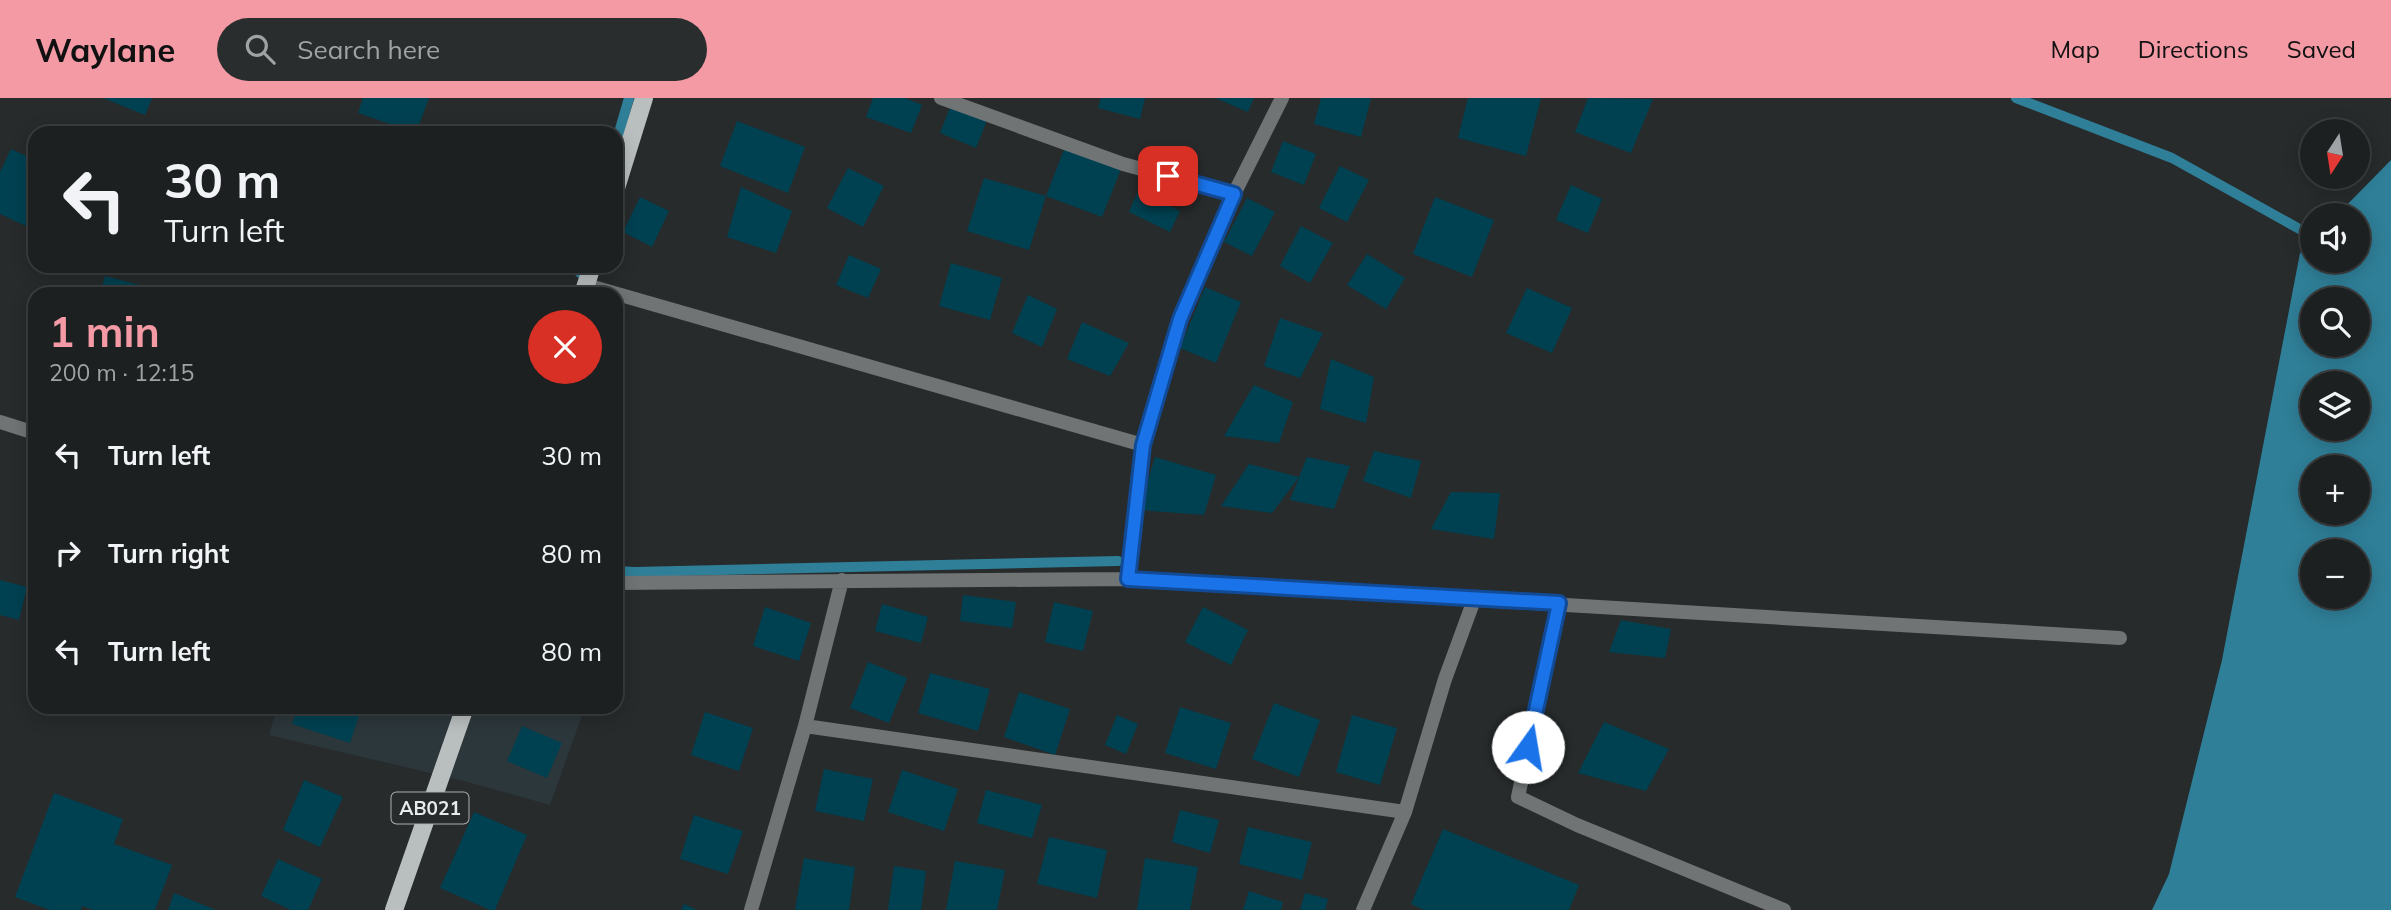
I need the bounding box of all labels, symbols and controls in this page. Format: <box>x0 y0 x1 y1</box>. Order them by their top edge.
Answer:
search box <box>217 18 707 81</box>
text: Waylane <box>35 29 175 70</box>
icon: search <box>241 30 279 68</box>
text: Search here <box>297 33 440 66</box>
text: Map <box>2050 34 2100 64</box>
text: Directions <box>2138 34 2249 64</box>
text: Saved <box>2287 34 2356 64</box>
north arrow <box>2300 119 2370 189</box>
map controls <box>2300 119 2370 609</box>
pin <box>1138 146 1198 206</box>
text: 30 m <box>164 149 280 210</box>
icon: left <box>49 154 140 245</box>
icon: arrive <box>1149 157 1187 195</box>
button: sound <box>2300 203 2370 273</box>
text: Turn left <box>164 210 284 250</box>
button: search <box>2300 287 2370 357</box>
text: 1 min <box>49 305 160 358</box>
button: close <box>528 310 602 384</box>
text: 200 m · 12:15 <box>49 358 194 387</box>
button: layers <box>2300 371 2370 441</box>
icon: left <box>49 436 87 474</box>
text: Turn left <box>108 439 210 472</box>
text: 30 m <box>541 439 602 472</box>
button: + <box>2300 455 2370 525</box>
icon: right <box>49 534 87 572</box>
text: Turn right <box>108 537 229 570</box>
text: 80 m <box>541 537 602 570</box>
button: − <box>2300 539 2370 609</box>
icon: left <box>49 632 87 670</box>
text: Turn left <box>108 635 210 668</box>
text: 80 m <box>541 635 602 668</box>
position arrow <box>1491 710 1565 784</box>
road number: AB021 <box>392 792 468 824</box>

